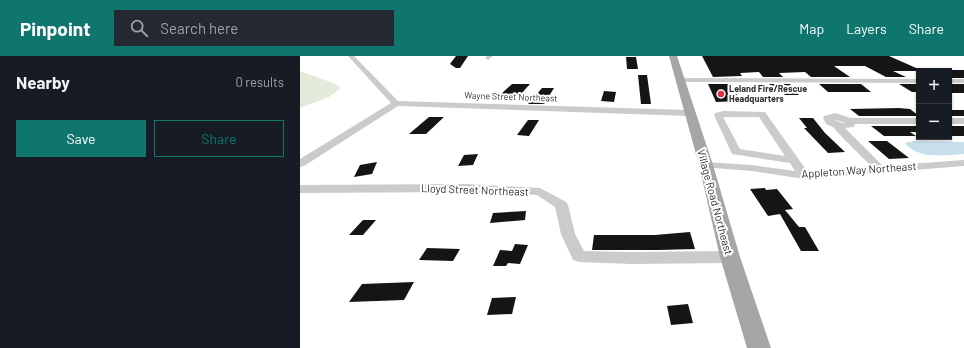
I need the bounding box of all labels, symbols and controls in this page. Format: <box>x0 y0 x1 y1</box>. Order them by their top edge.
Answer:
search box <box>114 10 394 46</box>
text: Pinpoint <box>20 17 90 40</box>
icon: search <box>128 17 150 39</box>
text: Search here <box>160 19 238 37</box>
text: Map <box>799 20 824 37</box>
text: Layers <box>846 20 887 37</box>
text: Share <box>909 20 944 37</box>
map controls <box>916 68 952 140</box>
button: + <box>916 68 952 104</box>
text: Nearby <box>16 72 70 92</box>
text: 0 results <box>235 74 284 90</box>
place label: Leland Fire/Rescue Headquarters <box>729 83 807 104</box>
street label: Wayne Street Northeast <box>464 89 558 104</box>
marker: Leland Fire/Rescue Headquarters <box>716 89 726 99</box>
button: − <box>916 104 952 140</box>
button: Save <box>16 120 146 157</box>
button: Share <box>154 120 284 157</box>
street label: Village Road Northeast <box>695 148 736 256</box>
street label: Appleton Way Northeast <box>801 159 917 180</box>
street label: Lloyd Street Northeast <box>421 181 529 198</box>

